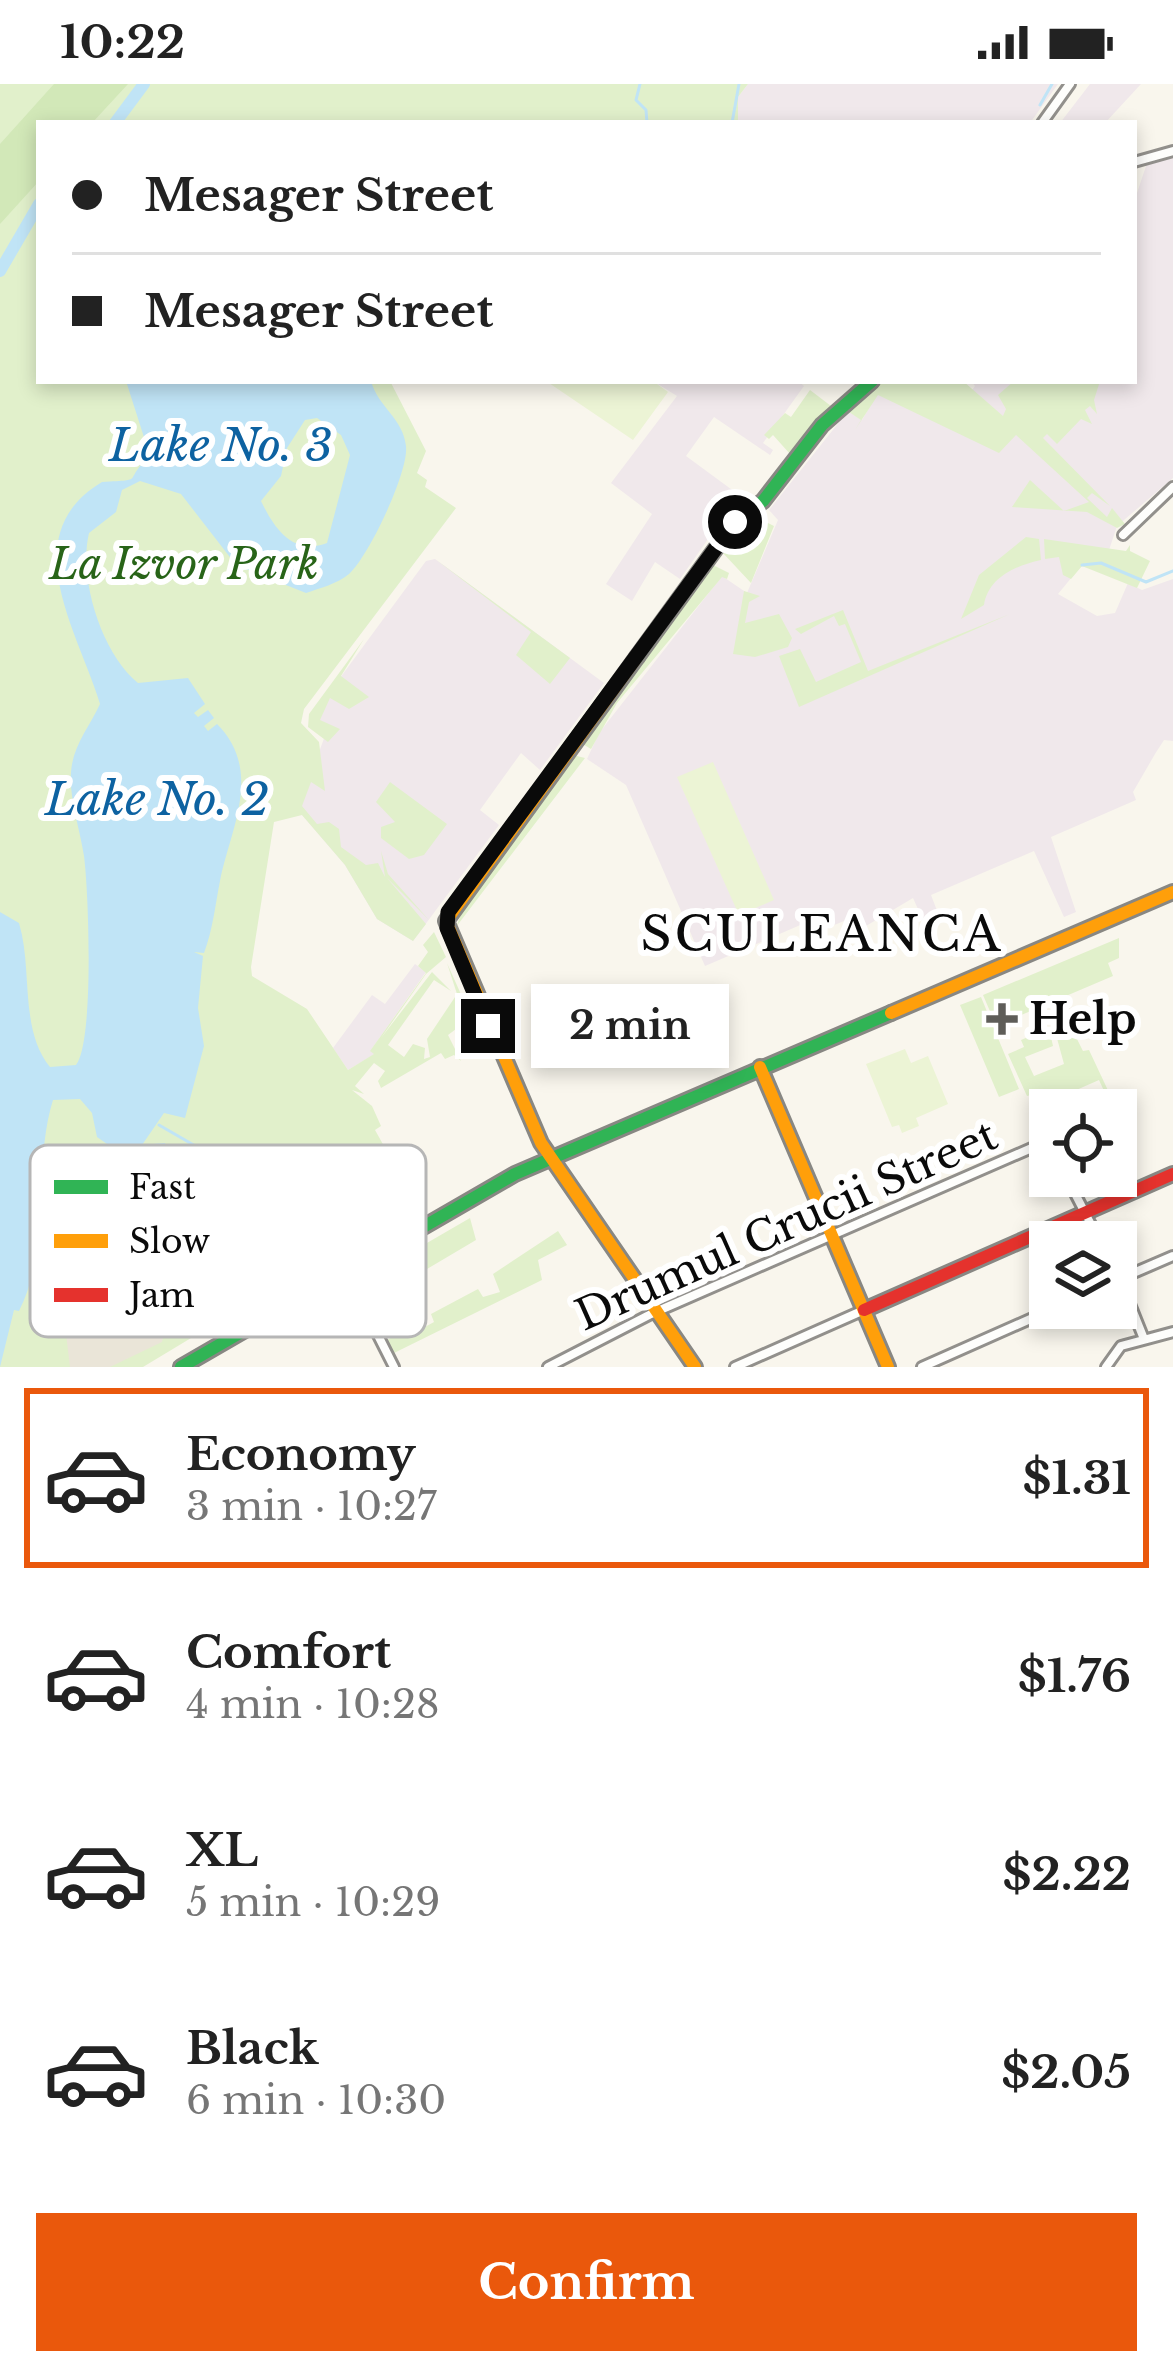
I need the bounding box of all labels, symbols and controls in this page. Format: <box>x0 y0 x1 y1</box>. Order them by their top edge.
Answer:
text: 10:22 <box>60 14 185 70</box>
text: Mesager Street <box>144 167 493 223</box>
text: Mesager Street <box>144 283 493 339</box>
water label: Lake No. 3 <box>107 417 333 473</box>
route start <box>708 495 762 549</box>
park label: La Izvor Park <box>47 538 319 590</box>
water label: Lake No. 2 <box>43 771 269 827</box>
district label: SCULEANCA <box>641 904 1003 964</box>
callout: 2 min <box>530 984 728 1068</box>
place label: Help <box>1029 993 1137 1045</box>
route end <box>461 999 515 1053</box>
text: 2 min <box>569 1001 691 1050</box>
marker: Help <box>986 1003 1018 1035</box>
map controls <box>1029 1089 1137 1329</box>
button: locate <box>1029 1089 1137 1197</box>
street label: Drumul Crucii Street <box>567 1109 1005 1341</box>
legend <box>30 1145 426 1337</box>
text: Fast <box>129 1167 196 1208</box>
text: Slow <box>129 1221 210 1262</box>
button: layers <box>1029 1221 1137 1329</box>
text: Jam <box>125 1275 195 1316</box>
icon: car <box>42 1424 150 1532</box>
text: Economy <box>186 1426 416 1482</box>
text: $1.31 <box>1022 1450 1131 1506</box>
text: 3 min · 10:27 <box>186 1482 437 1531</box>
icon: car <box>42 1622 150 1730</box>
text: Comfort <box>186 1624 391 1680</box>
text: $1.76 <box>1018 1648 1131 1704</box>
text: 4 min · 10:28 <box>186 1680 440 1729</box>
icon: car <box>42 1820 150 1928</box>
text: XL <box>186 1822 258 1878</box>
text: $2.22 <box>1002 1846 1131 1902</box>
text: 5 min · 10:29 <box>186 1878 440 1927</box>
icon: car <box>42 2018 150 2126</box>
text: Black <box>186 2020 319 2076</box>
text: $2.05 <box>1001 2044 1131 2100</box>
text: 6 min · 10:30 <box>186 2076 446 2125</box>
button: Confirm <box>36 2213 1137 2351</box>

